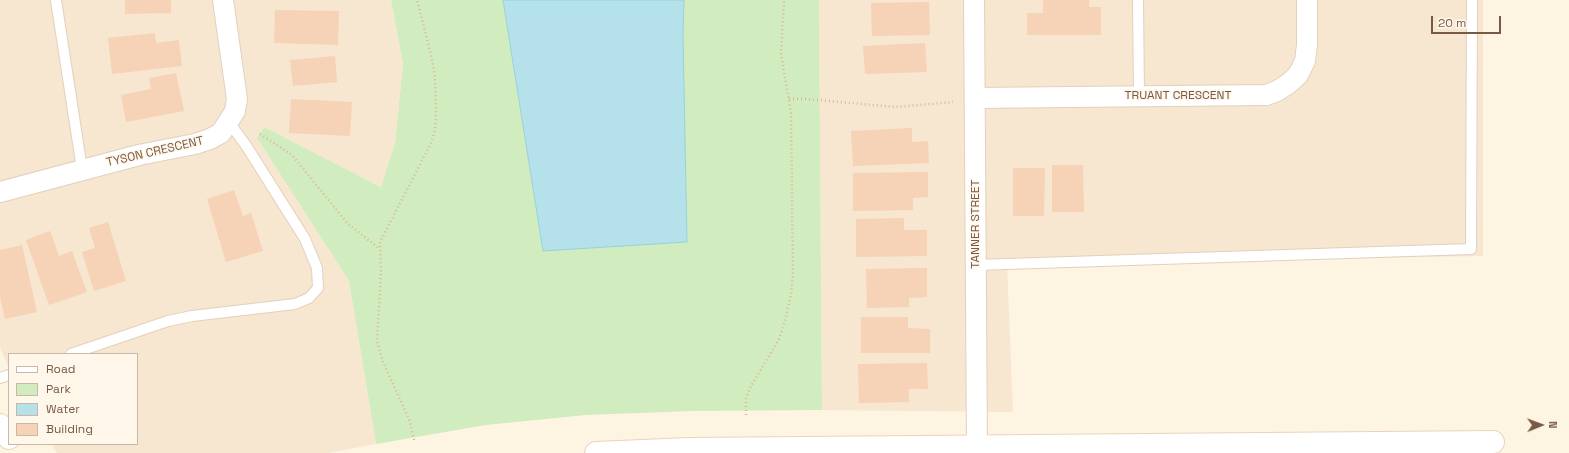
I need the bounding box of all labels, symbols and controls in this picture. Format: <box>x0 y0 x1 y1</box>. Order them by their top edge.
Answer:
scale bar <box>1433 8 1503 34</box>
text: 20 m <box>1438 15 1466 31</box>
street label: TRUANT CRESCENT <box>1125 89 1231 103</box>
street label: TYSON CRESCENT <box>105 134 205 170</box>
street label: TANNER STREET <box>969 179 983 269</box>
legend <box>8 353 138 445</box>
text: Road <box>46 361 75 377</box>
text: Park <box>46 381 71 397</box>
text: Water <box>46 401 80 417</box>
north arrow <box>1521 405 1561 445</box>
text: Building <box>46 421 93 437</box>
text: N <box>1546 421 1560 429</box>

